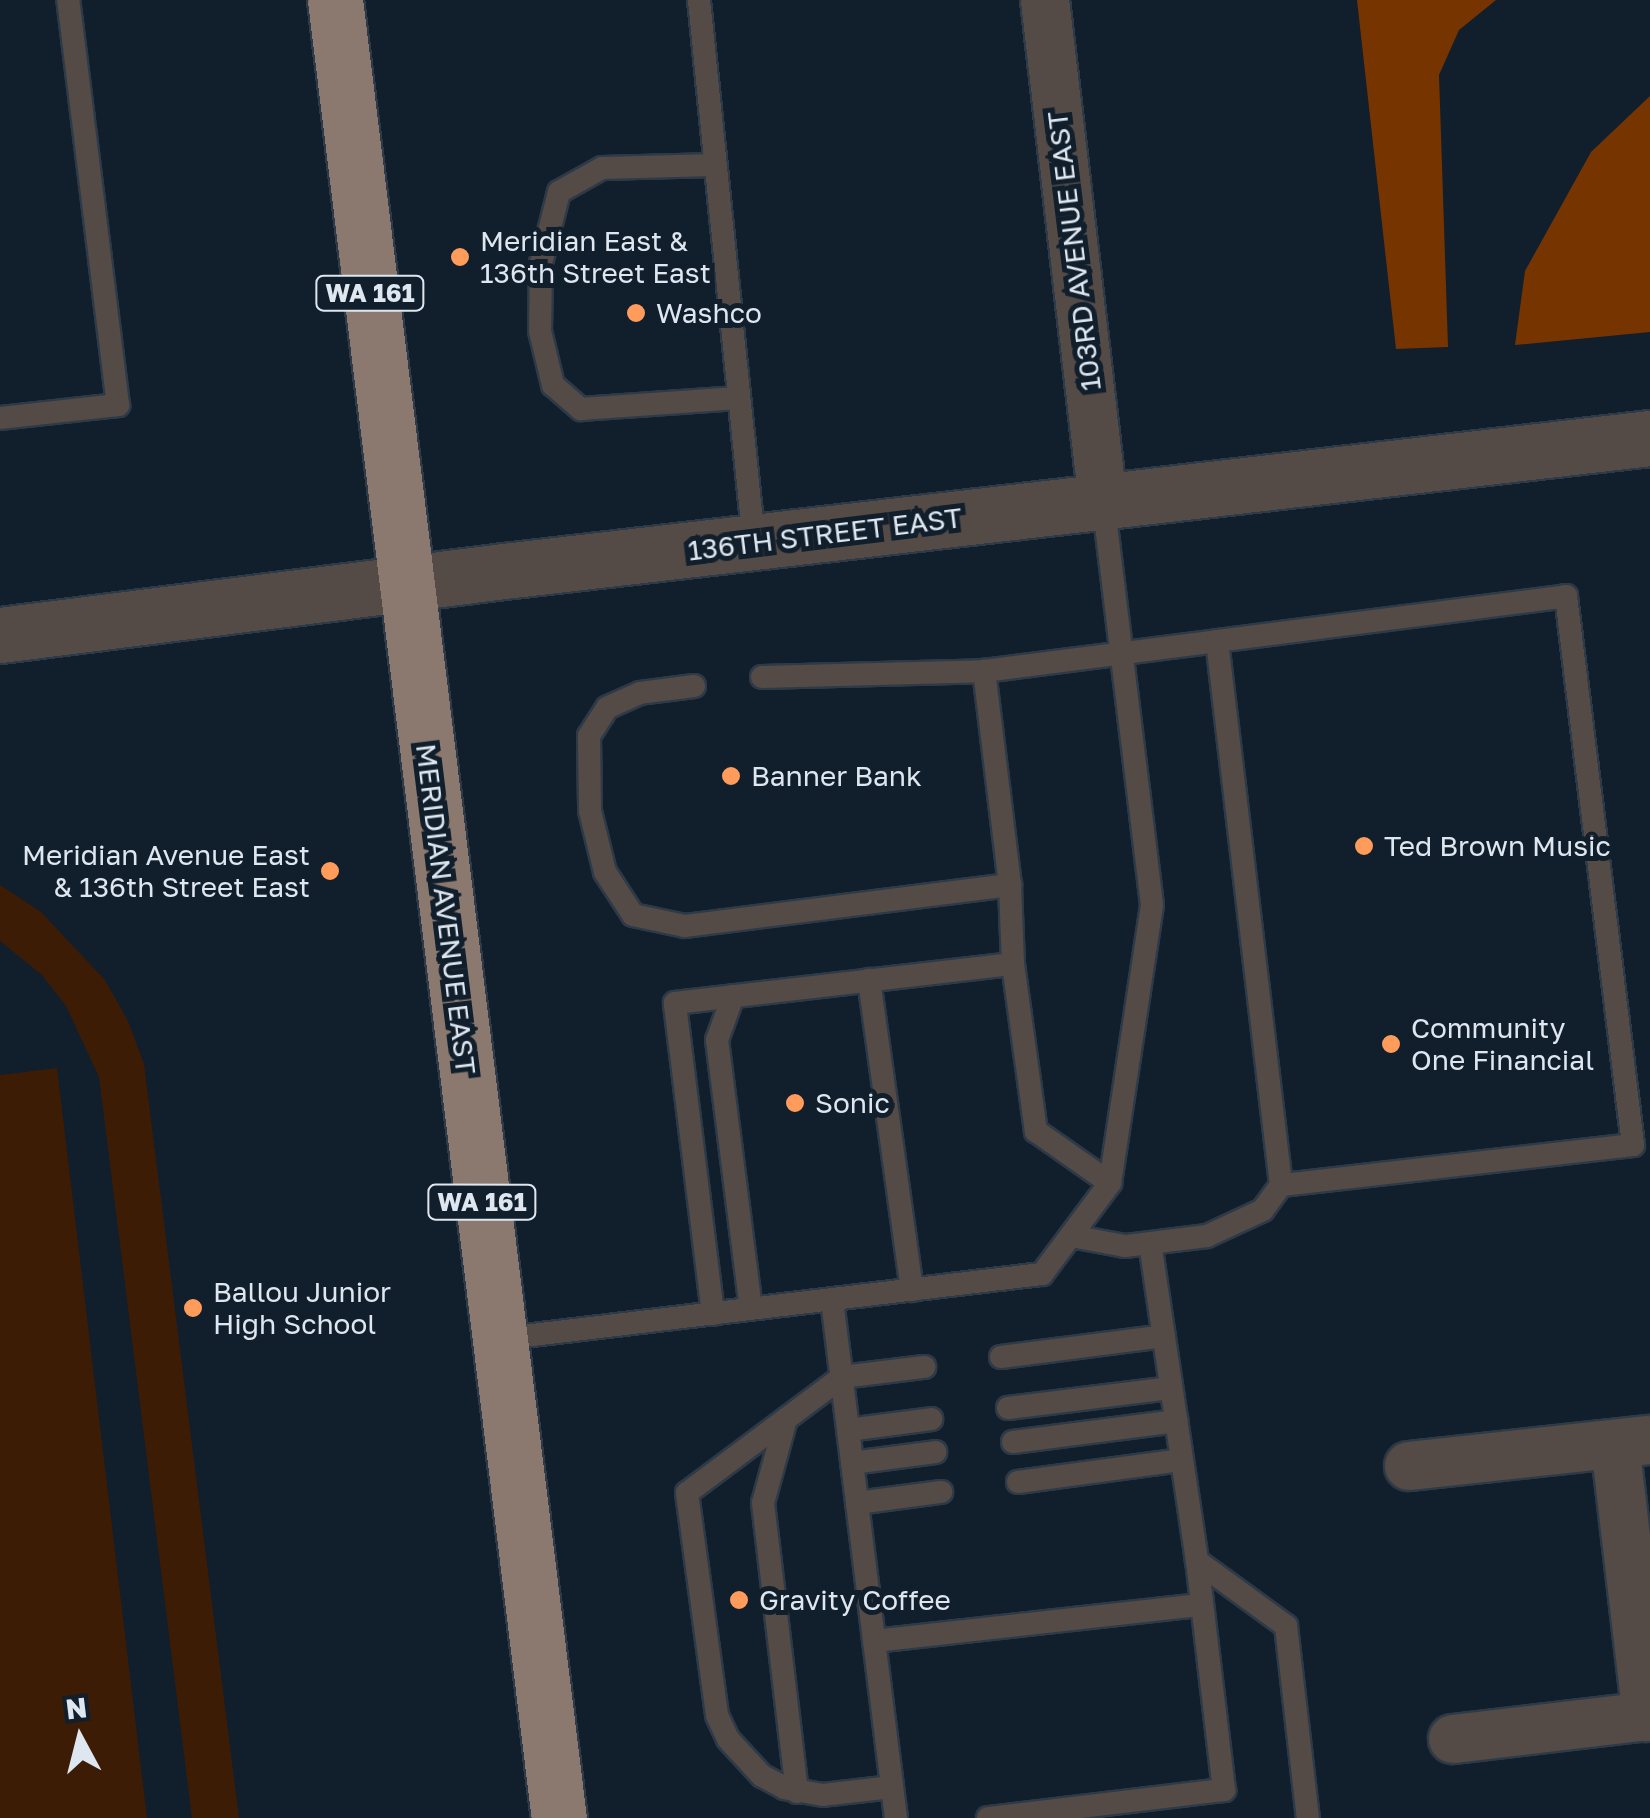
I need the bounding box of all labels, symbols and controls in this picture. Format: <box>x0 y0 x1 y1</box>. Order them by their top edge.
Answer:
street label: 103RD AVENUE EAST <box>1040 109 1108 393</box>
place label: Meridian East & 136th Street East <box>480 224 711 290</box>
marker: Meridian East & 136th Street East <box>449 246 471 268</box>
road number: WA 161 <box>315 273 425 313</box>
place label: Washco <box>656 296 762 330</box>
marker: Washco <box>625 302 647 324</box>
street label: 136TH STREET EAST <box>686 501 964 567</box>
street label: MERIDIAN AVENUE EAST <box>409 742 483 1076</box>
place label: Banner Bank <box>751 759 922 793</box>
marker: Banner Bank <box>720 765 742 787</box>
place label: Ted Brown Music <box>1384 829 1611 863</box>
marker: Ted Brown Music <box>1353 835 1375 857</box>
place label: Meridian Avenue East & 136th Street East <box>22 838 310 904</box>
marker: Meridian Avenue East & 136th Street East <box>319 860 341 882</box>
place label: Community One Financial <box>1411 1011 1594 1077</box>
marker: Community One Financial <box>1380 1033 1402 1055</box>
place label: Sonic <box>815 1086 890 1120</box>
marker: Sonic <box>784 1092 806 1114</box>
road number: WA 161 <box>427 1182 537 1222</box>
place label: Ballou Junior High School <box>213 1275 391 1341</box>
marker: Ballou Junior High School <box>182 1297 204 1319</box>
place label: Gravity Coffee <box>759 1583 951 1617</box>
marker: Gravity Coffee <box>728 1589 750 1611</box>
north arrow <box>30 1688 130 1788</box>
text: N <box>64 1690 89 1725</box>

